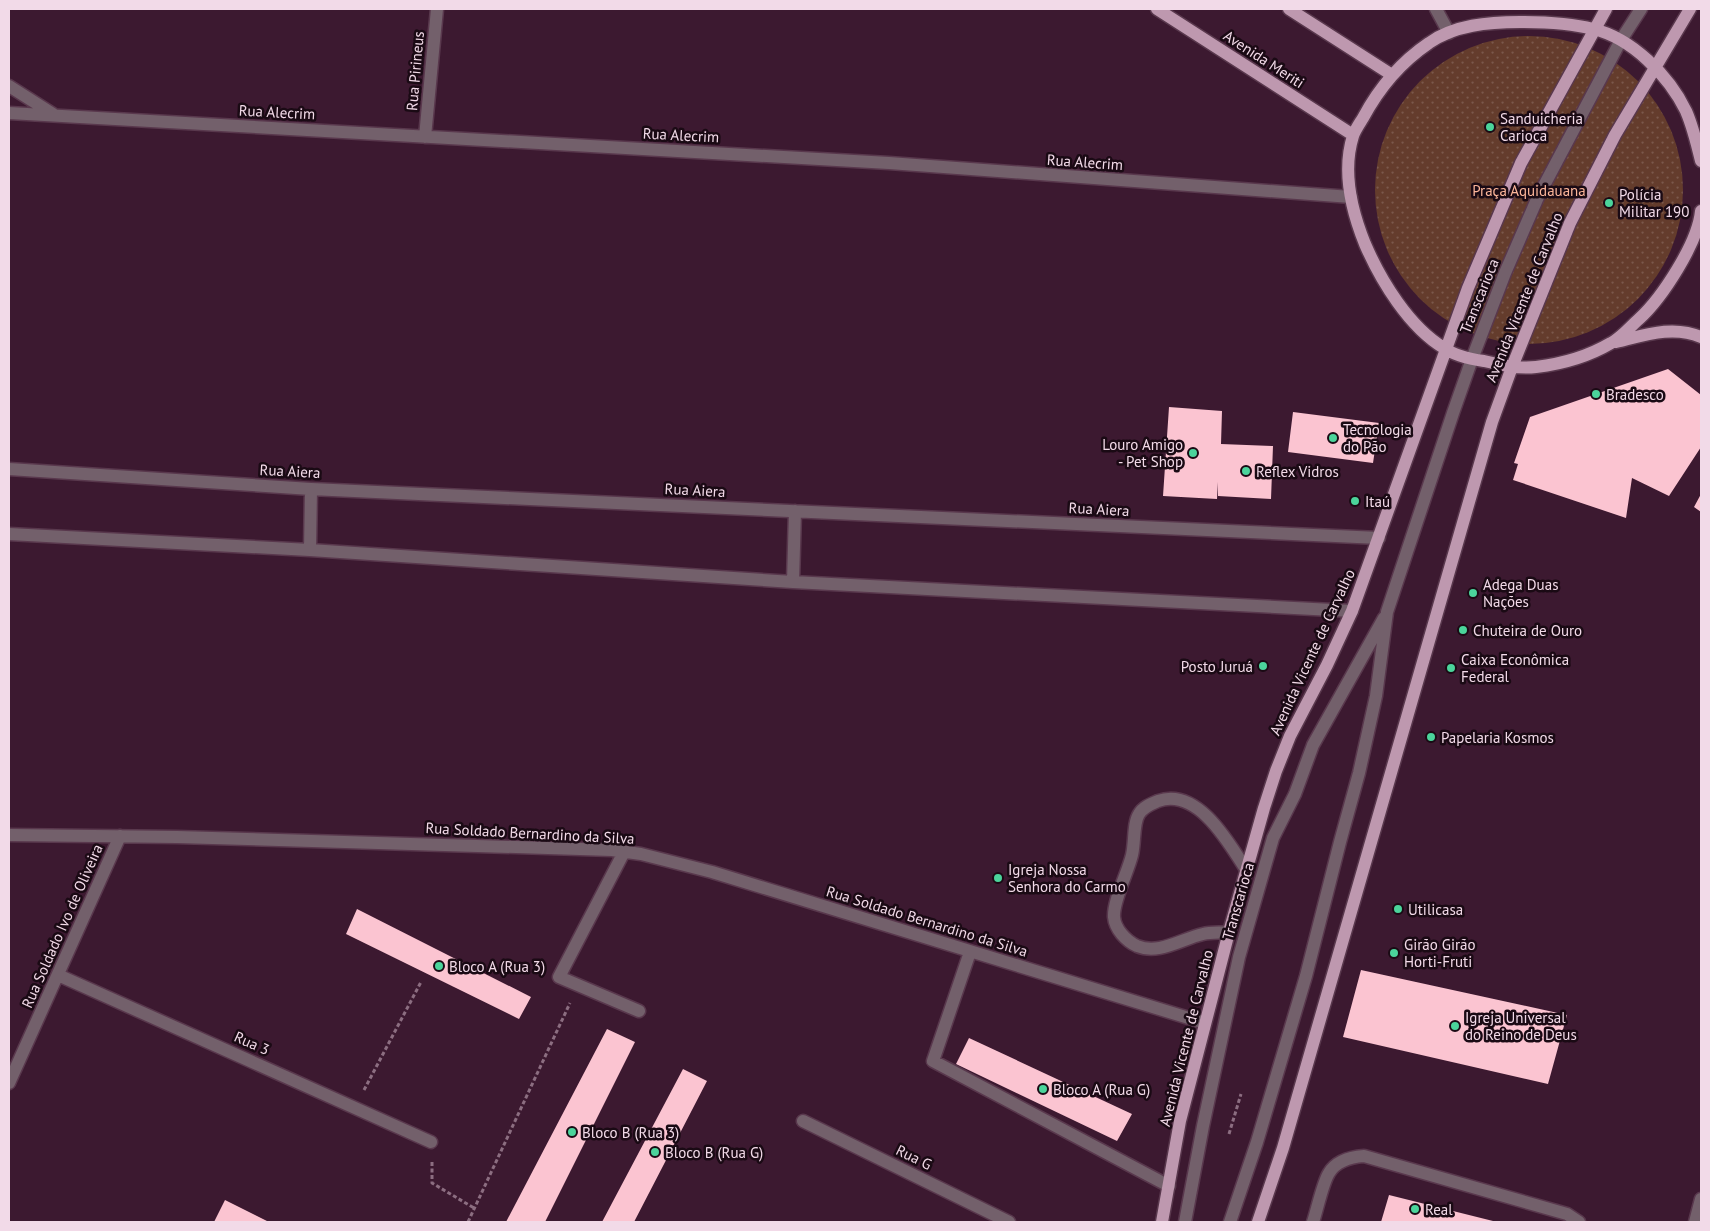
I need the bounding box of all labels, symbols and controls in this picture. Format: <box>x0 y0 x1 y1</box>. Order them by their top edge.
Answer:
street label: Avenida Meriti <box>1220 26 1308 92</box>
street label: Rua Pirineus <box>402 30 428 112</box>
street label: Rua Alecrim <box>238 101 316 123</box>
place label: Sanduicheria Carioca <box>1500 109 1583 145</box>
marker: Sanduicheria Carioca <box>1484 121 1496 133</box>
street label: Rua Alecrim <box>642 124 720 146</box>
street label: Rua Alecrim <box>1046 150 1124 174</box>
park label: Praça Aquidauana <box>1472 181 1586 200</box>
place label: Polícia Militar 190 <box>1619 185 1689 221</box>
marker: Polícia Militar 190 <box>1603 197 1615 209</box>
street label: Avenida Vicente de Carvalho <box>1481 209 1567 385</box>
street label: Transcarioca <box>1455 256 1503 336</box>
place label: Bradesco <box>1606 385 1664 404</box>
marker: Bradesco <box>1590 388 1602 400</box>
place label: Tecnologia do Pão <box>1343 420 1412 456</box>
marker: Tecnologia do Pão <box>1327 432 1339 444</box>
place label: Louro Amigo - Pet Shop <box>1102 435 1183 471</box>
marker: Louro Amigo - Pet Shop <box>1187 447 1199 459</box>
street label: Rua Aiera <box>259 460 321 482</box>
place label: Reflex Vidros <box>1256 462 1339 481</box>
marker: Reflex Vidros <box>1240 465 1252 477</box>
street label: Rua Aiera <box>664 479 726 501</box>
place label: Itaú <box>1365 492 1390 511</box>
marker: Itaú <box>1349 495 1361 507</box>
street label: Rua Aiera <box>1068 498 1130 520</box>
street label: Avenida Vicente de Carvalho <box>1265 566 1359 738</box>
place label: Adega Duas Nações <box>1483 575 1558 611</box>
marker: Adega Duas Nações <box>1467 587 1479 599</box>
place label: Chuteira de Ouro <box>1473 621 1582 640</box>
marker: Chuteira de Ouro <box>1457 624 1469 636</box>
place label: Caixa Econômica Federal <box>1461 650 1569 686</box>
place label: Posto Juruá <box>1181 657 1253 676</box>
marker: Posto Juruá <box>1257 660 1269 672</box>
marker: Caixa Econômica Federal <box>1445 662 1457 674</box>
place label: Papelaria Kosmos <box>1441 728 1554 747</box>
marker: Papelaria Kosmos <box>1425 731 1437 743</box>
street label: Rua Soldado Bernardino da Silva <box>425 818 635 848</box>
street label: Rua Soldado Ivo de Oliveira <box>17 841 107 1011</box>
place label: Igreja Nossa Senhora do Carmo <box>1008 860 1126 896</box>
street label: Transcarioca <box>1218 860 1258 942</box>
marker: Igreja Nossa Senhora do Carmo <box>992 872 1004 884</box>
street label: Rua Soldado Bernardino da Silva <box>824 881 1030 961</box>
place label: Utilicasa <box>1408 900 1463 919</box>
marker: Utilicasa <box>1392 903 1404 915</box>
place label: Girão Girão Horti-Fruti <box>1404 935 1476 971</box>
marker: Girão Girão Horti-Fruti <box>1388 947 1400 959</box>
street label: Avenida Vicente de Carvalho <box>1155 948 1217 1128</box>
place label: Bloco A (Rua 3) <box>449 957 545 976</box>
marker: Bloco A (Rua 3) <box>433 960 445 972</box>
place label: Igreja Universal do Reino de Deus <box>1465 1008 1577 1044</box>
marker: Igreja Universal do Reino de Deus <box>1449 1020 1461 1032</box>
street label: Rua 3 <box>231 1027 273 1059</box>
place label: Bloco A (Rua G) <box>1053 1080 1150 1099</box>
marker: Bloco A (Rua G) <box>1037 1083 1049 1095</box>
place label: Bloco B (Rua 3) <box>582 1123 679 1142</box>
marker: Bloco B (Rua 3) <box>566 1126 578 1138</box>
street label: Rua G <box>893 1140 935 1174</box>
place label: Bloco B (Rua G) <box>665 1143 763 1162</box>
marker: Bloco B (Rua G) <box>649 1146 661 1158</box>
place label: Real <box>1425 1200 1453 1219</box>
marker: Real <box>1409 1203 1421 1215</box>

